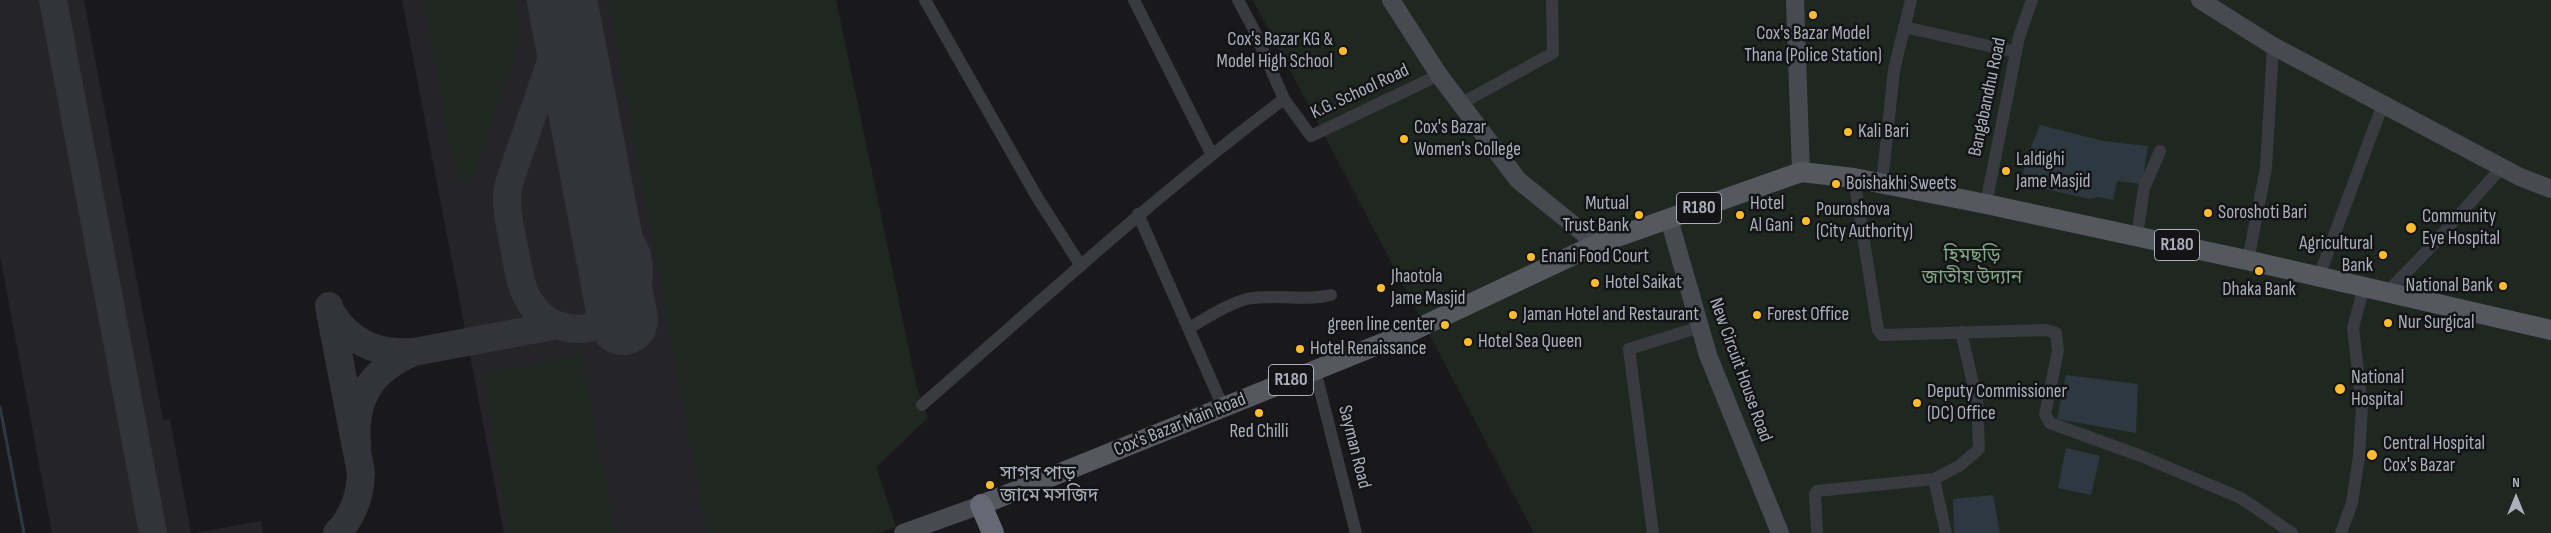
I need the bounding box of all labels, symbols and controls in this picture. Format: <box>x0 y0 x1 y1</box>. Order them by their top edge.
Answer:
marker: Cox's Bazar Model Thana (Police Station) <box>1807 9 1819 21</box>
place label: Cox's Bazar Model Thana (Police Station) <box>1744 23 1882 67</box>
place label: Cox's Bazar KG & Model High School <box>1217 29 1333 73</box>
street label: Bangabandhu Road <box>1964 36 2012 158</box>
marker: Cox's Bazar KG & Model High School <box>1337 45 1349 57</box>
street label: K.G. School Road <box>1307 59 1413 125</box>
place label: Cox's Bazar Women's College <box>1414 117 1521 161</box>
place label: Kali Bari <box>1858 121 1909 143</box>
marker: Kali Bari <box>1842 126 1854 138</box>
marker: Cox's Bazar Women's College <box>1398 133 1410 145</box>
place label: Laldighi Jame Masjid <box>2016 149 2090 193</box>
marker: Laldighi Jame Masjid <box>2000 165 2012 177</box>
place label: Boishakhi Sweets <box>1846 173 1957 195</box>
marker: Boishakhi Sweets <box>1830 178 1842 190</box>
road number: R180 <box>1676 192 1722 224</box>
place label: Mutual Trust Bank <box>1562 193 1629 237</box>
place label: Hotel Al Gani <box>1750 193 1793 237</box>
place label: Pouroshova (City Authority) <box>1816 199 1913 243</box>
place label: Soroshoti Bari <box>2218 202 2307 224</box>
place label: Community Eye Hospital <box>2422 206 2500 250</box>
marker: Soroshoti Bari <box>2202 207 2214 219</box>
marker: Mutual Trust Bank <box>1633 209 1645 221</box>
marker: Hotel Al Gani <box>1734 209 1746 221</box>
marker: Pouroshova (City Authority) <box>1800 215 1812 227</box>
marker: Community Eye Hospital <box>2404 221 2418 235</box>
road number: R180 <box>2154 230 2200 260</box>
place label: Agricultural Bank <box>2299 233 2373 277</box>
park label: হিমছড়ি জাতীয় উদ্যান <box>1922 245 2022 289</box>
place label: Enani Food Court <box>1541 246 1649 268</box>
marker: Agricultural Bank <box>2377 249 2389 261</box>
marker: Enani Food Court <box>1525 251 1537 263</box>
marker: Dhaka Bank <box>2253 265 2265 277</box>
place label: Jhaotola Jame Masjid <box>1391 266 1465 310</box>
place label: Hotel Saikat <box>1605 272 1682 294</box>
place label: National Bank <box>2406 275 2493 297</box>
marker: Hotel Saikat <box>1589 277 1601 289</box>
place label: Dhaka Bank <box>2222 279 2296 301</box>
marker: National Bank <box>2497 280 2509 292</box>
marker: Jhaotola Jame Masjid <box>1375 282 1387 294</box>
street label: New Circuit House Road <box>1703 295 1777 445</box>
place label: Jaman Hotel and Restaurant <box>1523 304 1699 326</box>
place label: Forest Office <box>1767 304 1849 326</box>
marker: Jaman Hotel and Restaurant <box>1507 309 1519 321</box>
marker: Forest Office <box>1751 309 1763 321</box>
place label: Nur Surgical <box>2398 312 2474 334</box>
place label: green line center <box>1327 314 1435 336</box>
marker: Nur Surgical <box>2382 317 2394 329</box>
marker: green line center <box>1439 319 1451 331</box>
place label: Hotel Sea Queen <box>1478 331 1582 353</box>
marker: Hotel Sea Queen <box>1462 336 1474 348</box>
place label: Hotel Renaissance <box>1310 338 1427 360</box>
marker: Hotel Renaissance <box>1294 343 1306 355</box>
road number: R180 <box>1268 364 1314 396</box>
place label: National Hospital <box>2351 367 2404 411</box>
place label: Deputy Commissioner (DC) Office <box>1927 381 2067 425</box>
marker: National Hospital <box>2333 382 2347 396</box>
street label: Cox's Bazar Main Road <box>1111 388 1249 462</box>
marker: Deputy Commissioner (DC) Office <box>1911 397 1923 409</box>
street label: Sayman Road <box>1333 403 1375 491</box>
marker: Red Chilli <box>1253 407 1265 419</box>
place label: Red Chilli <box>1229 421 1289 443</box>
place label: Central Hospital Cox's Bazar <box>2383 433 2485 477</box>
marker: Central Hospital Cox's Bazar <box>2365 448 2379 462</box>
place label: সাগর পাড় জামে মসজিদ <box>1000 463 1098 507</box>
north arrow <box>2491 473 2541 523</box>
text: N <box>2512 474 2520 491</box>
marker: সাগর পাড় জামে মসজিদ <box>984 479 996 491</box>

